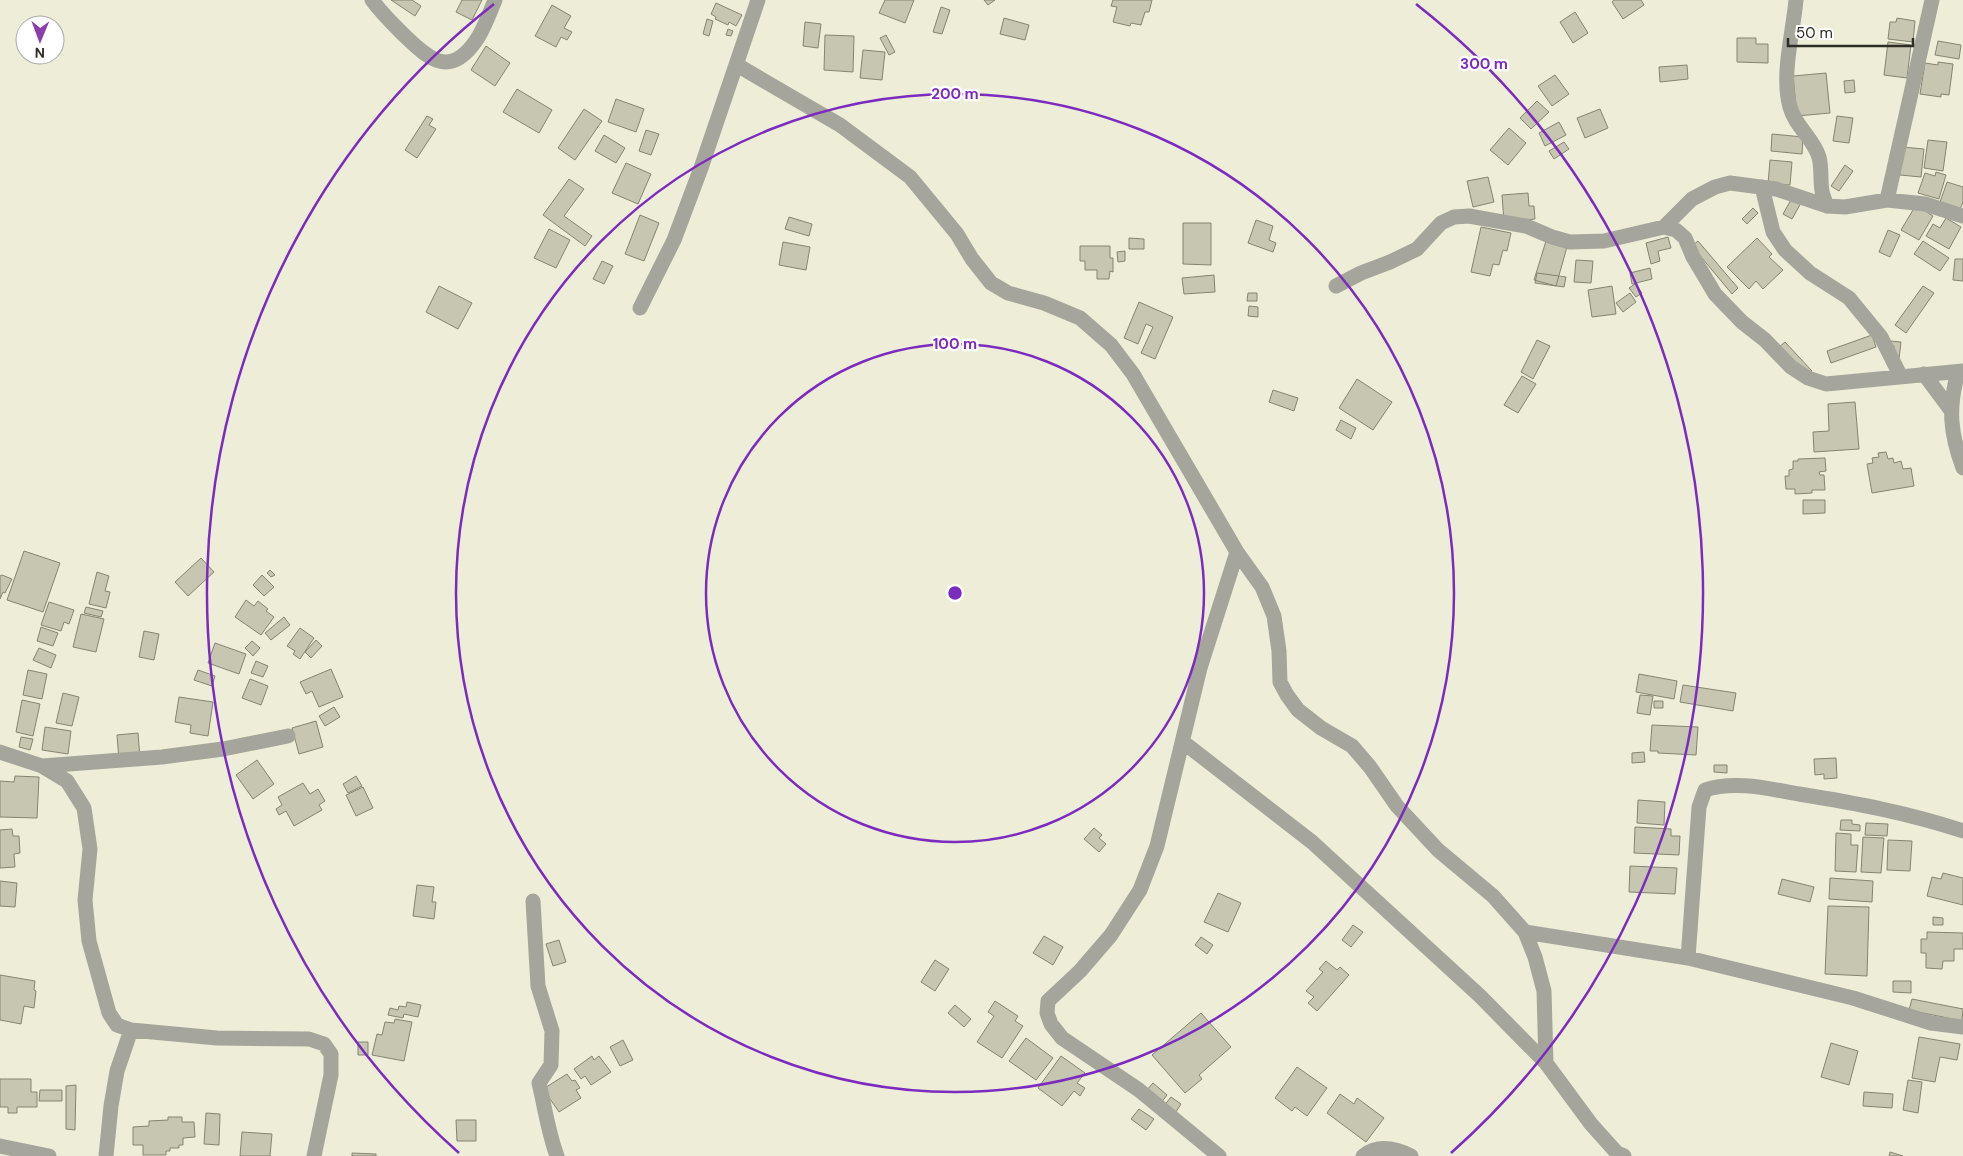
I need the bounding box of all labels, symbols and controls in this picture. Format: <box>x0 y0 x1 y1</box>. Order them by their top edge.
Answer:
north arrow <box>15 15 65 65</box>
scale bar <box>1788 15 1913 47</box>
text: 50 m <box>1796 23 1833 43</box>
text: N <box>35 44 45 62</box>
text: 300 m <box>1460 54 1508 74</box>
text: 200 m <box>931 84 979 104</box>
text: 100 m <box>933 334 977 354</box>
centre of rings <box>946 584 964 602</box>

